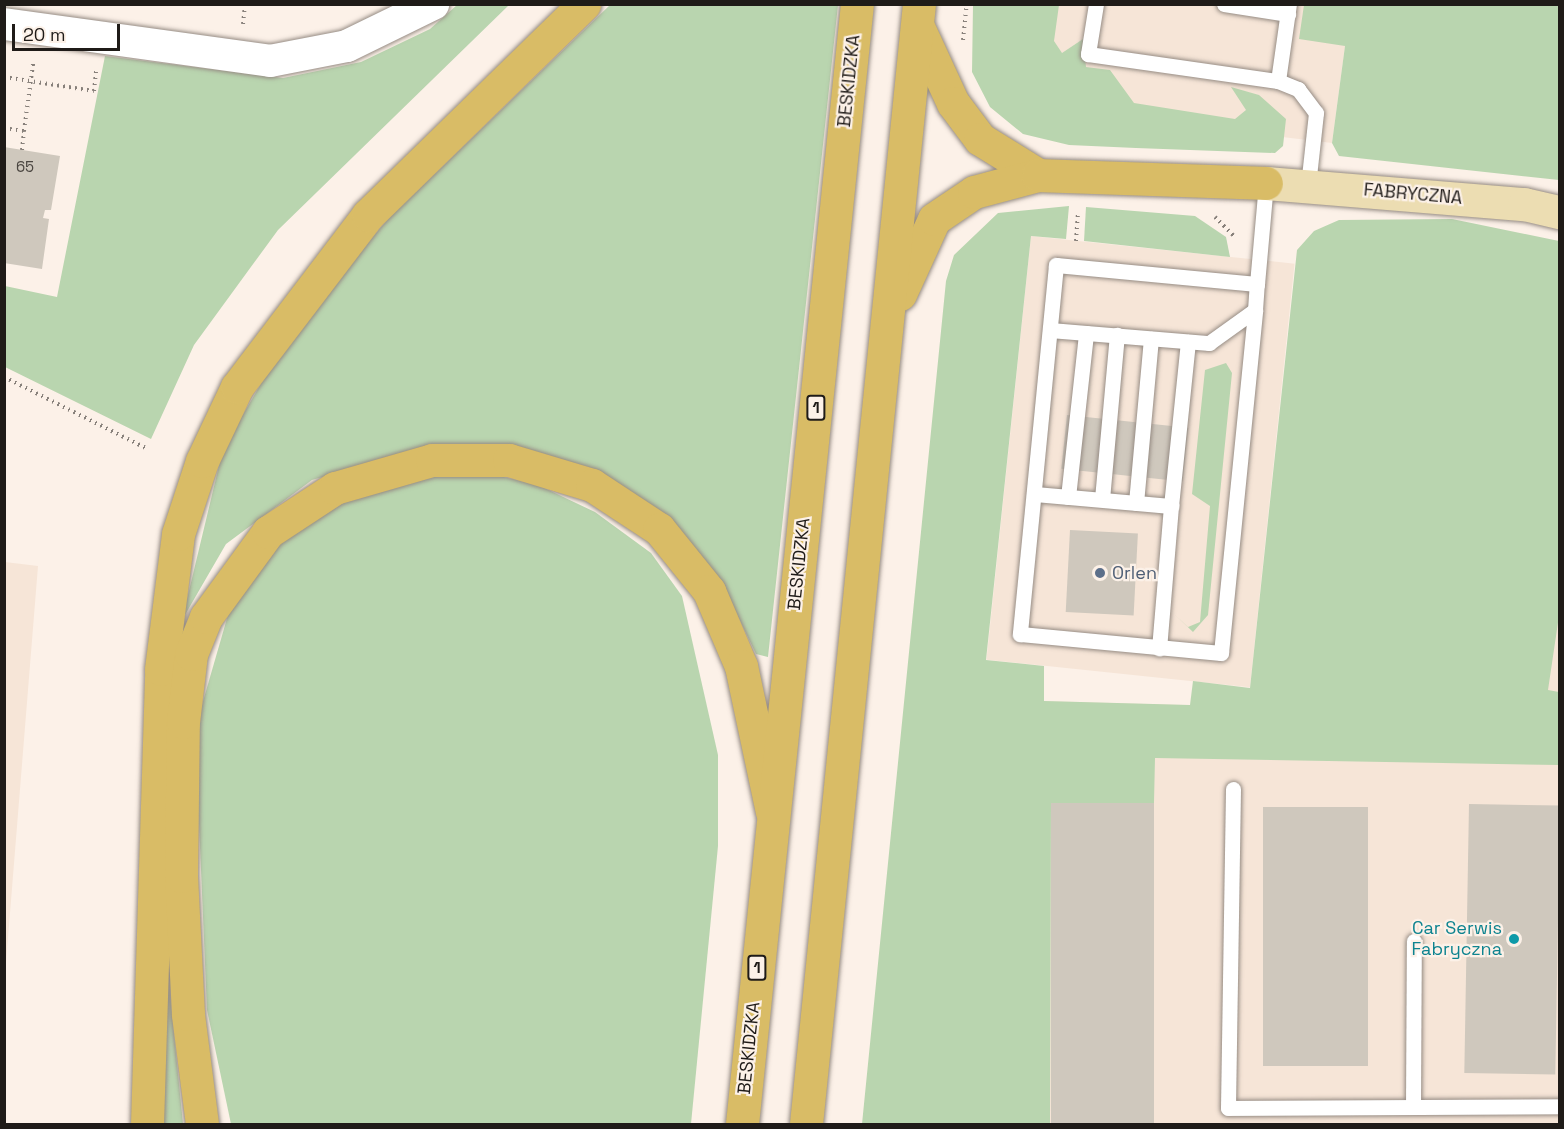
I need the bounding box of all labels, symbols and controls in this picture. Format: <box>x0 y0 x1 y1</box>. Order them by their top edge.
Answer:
scale bar <box>15 12 123 50</box>
text: 20 m <box>23 23 66 46</box>
street label: BESKIDZKA <box>833 34 865 128</box>
house number: 65 <box>16 158 34 176</box>
street label: FABRYCZNA <box>1363 179 1463 209</box>
road number: 1 <box>806 395 826 421</box>
street label: BESKIDZKA <box>783 517 815 611</box>
place label: Orlen <box>1112 562 1157 584</box>
marker: Orlen <box>1093 566 1107 580</box>
place label: Car Serwis Fabryczna <box>1411 918 1502 960</box>
marker: Car Serwis Fabryczna <box>1507 932 1521 946</box>
road number: 1 <box>746 955 768 981</box>
street label: BESKIDZKA <box>733 1001 765 1095</box>

